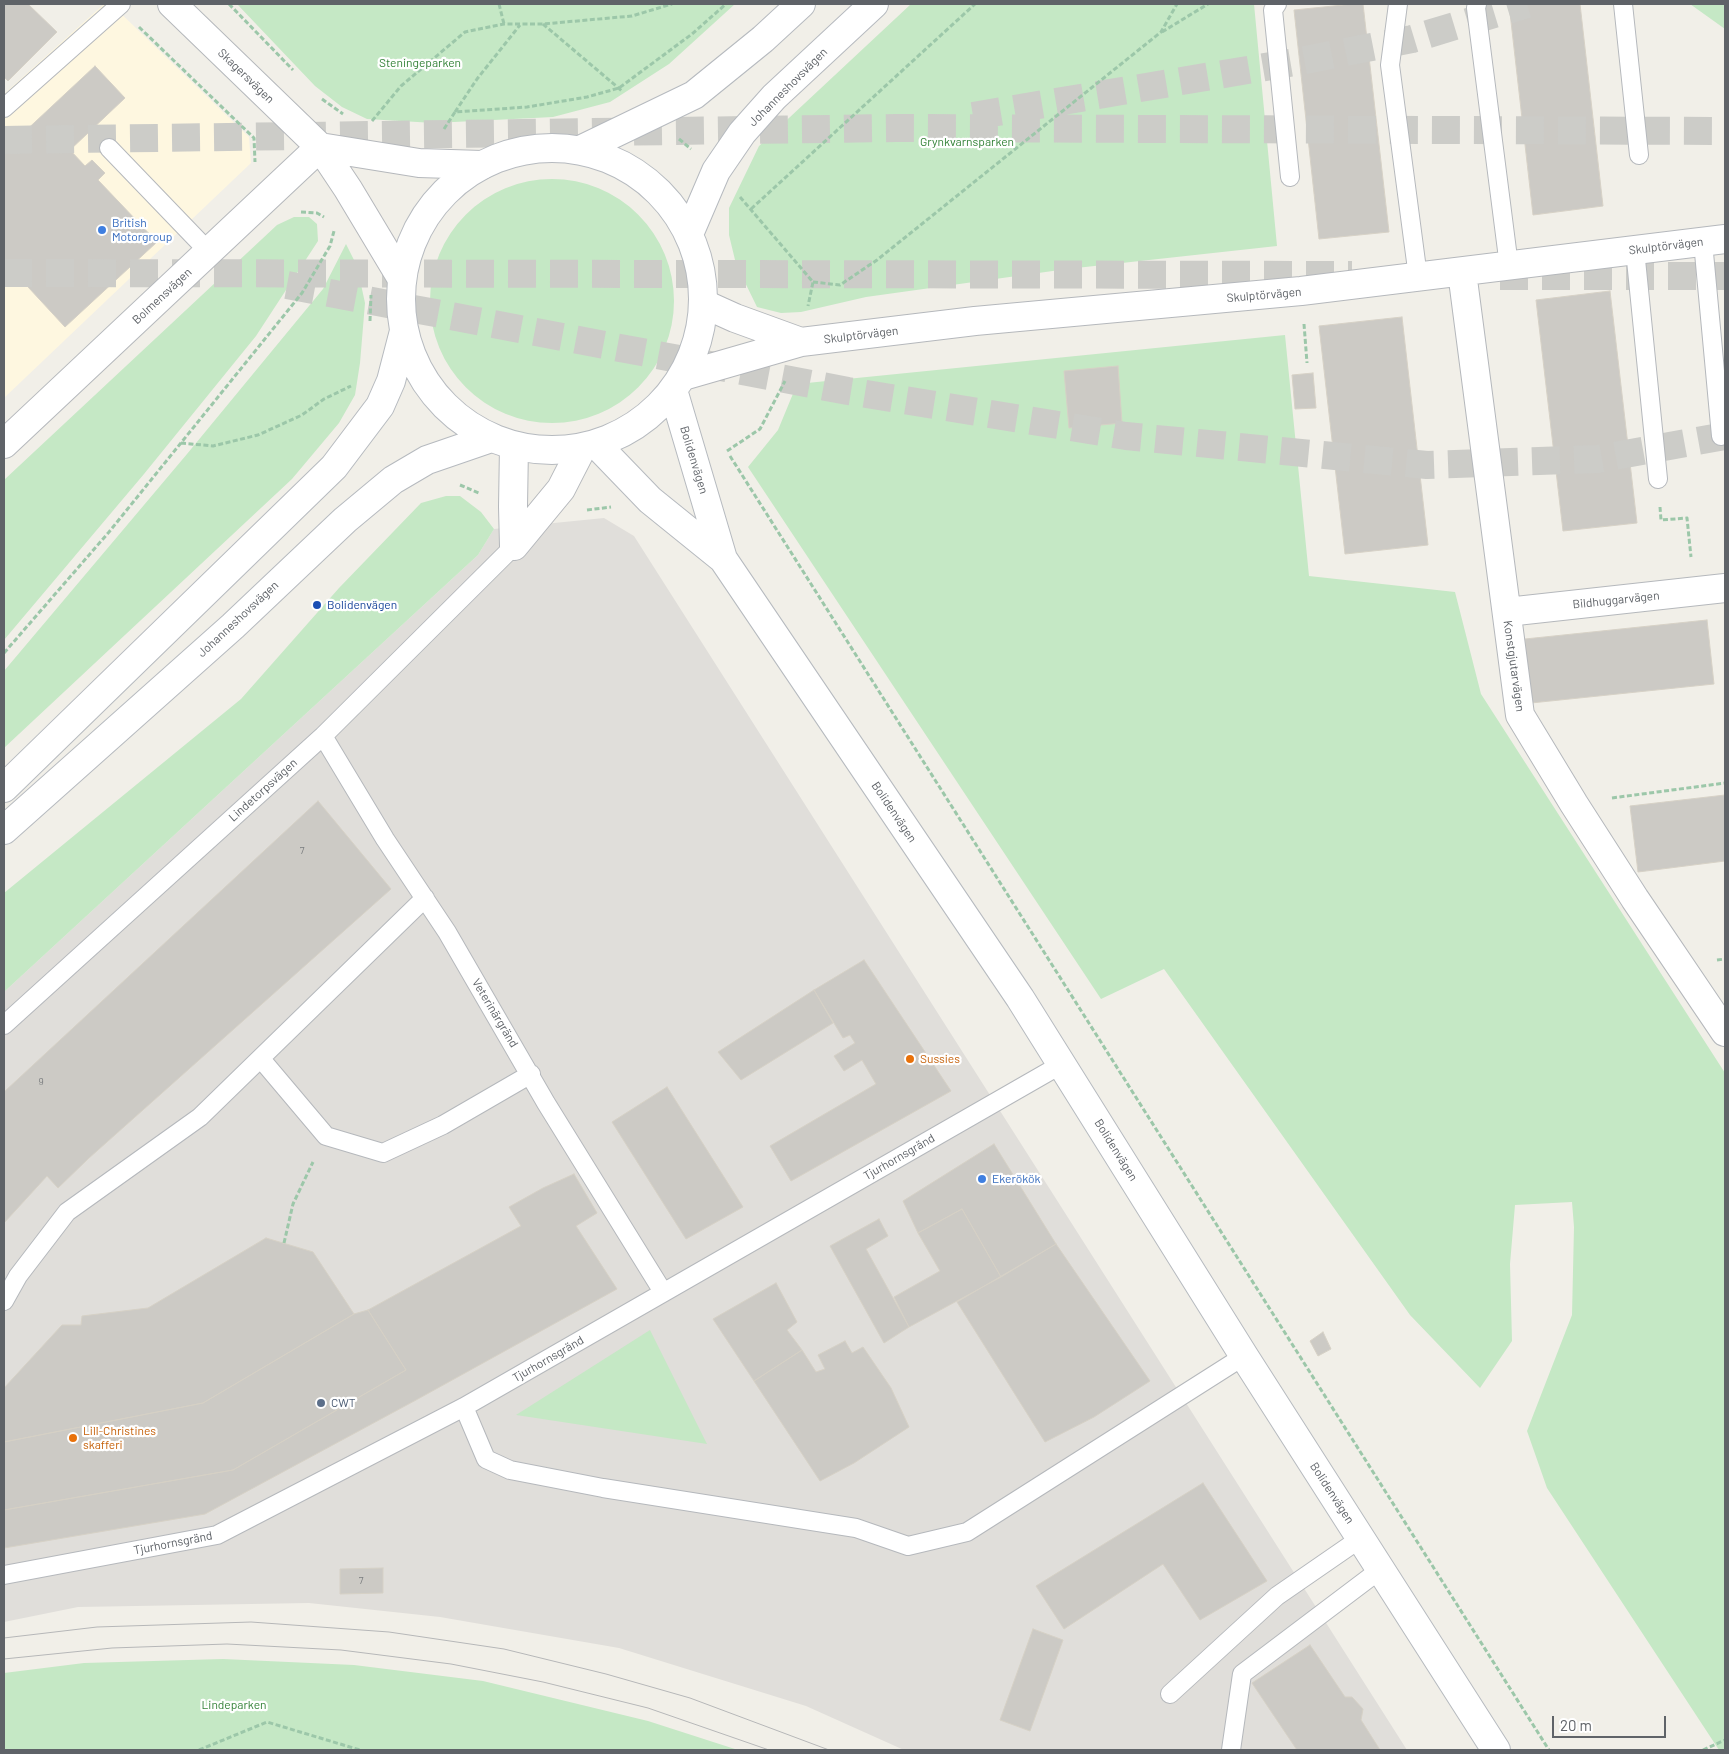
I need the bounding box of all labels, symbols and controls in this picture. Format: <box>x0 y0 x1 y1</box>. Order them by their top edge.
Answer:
street label: Johanneshovsvägen <box>746 45 830 129</box>
street label: Skagersvägen <box>215 46 277 106</box>
park label: Steningeparken <box>379 56 461 70</box>
park label: Grynkvarnsparken <box>920 135 1014 149</box>
place label: British Motorgroup <box>112 216 172 244</box>
marker: British Motorgroup <box>96 224 108 236</box>
street label: Skulptörvägen <box>1628 234 1704 258</box>
street label: Bolmensvägen <box>129 265 195 327</box>
street label: Skulptörvägen <box>1226 285 1302 305</box>
street label: Skulptörvägen <box>823 323 899 347</box>
street label: Bolidenvägen <box>677 424 711 496</box>
street label: Johanneshovsvägen <box>195 578 281 660</box>
street label: Bildhuggarvägen <box>1572 588 1660 612</box>
place label: Bolidenvägen <box>327 598 397 612</box>
marker: Bolidenvägen <box>311 599 323 611</box>
street label: Konstgjutarvägen <box>1500 619 1528 713</box>
street label: Lindetorpsvägen <box>226 755 300 825</box>
street label: Bolidenvägen <box>868 779 920 845</box>
house number: 7 <box>300 845 304 857</box>
street label: Veterinärgränd <box>469 976 521 1050</box>
place label: Sussies <box>920 1052 960 1066</box>
marker: Sussies <box>904 1053 916 1065</box>
house number: 9 <box>38 1076 44 1088</box>
street label: Bolidenvägen <box>1091 1116 1141 1184</box>
street label: Tjurhornsgränd <box>861 1131 937 1183</box>
place label: Ekerökök <box>992 1172 1040 1186</box>
marker: Ekerökök <box>976 1173 988 1185</box>
street label: Tjurhornsgränd <box>510 1333 586 1385</box>
place label: CWT <box>331 1396 356 1410</box>
marker: CWT <box>315 1397 327 1409</box>
place label: Lill-Christines skafferi <box>83 1424 156 1452</box>
marker: Lill-Christines skafferi <box>67 1432 79 1444</box>
street label: Bolidenvägen <box>1307 1460 1357 1526</box>
street label: Tjurhornsgränd <box>132 1528 214 1558</box>
house number: 7 <box>359 1575 363 1587</box>
park label: Lindeparken <box>202 1698 266 1712</box>
scale bar <box>1554 1706 1668 1738</box>
text: 20 m <box>1560 1716 1592 1734</box>

